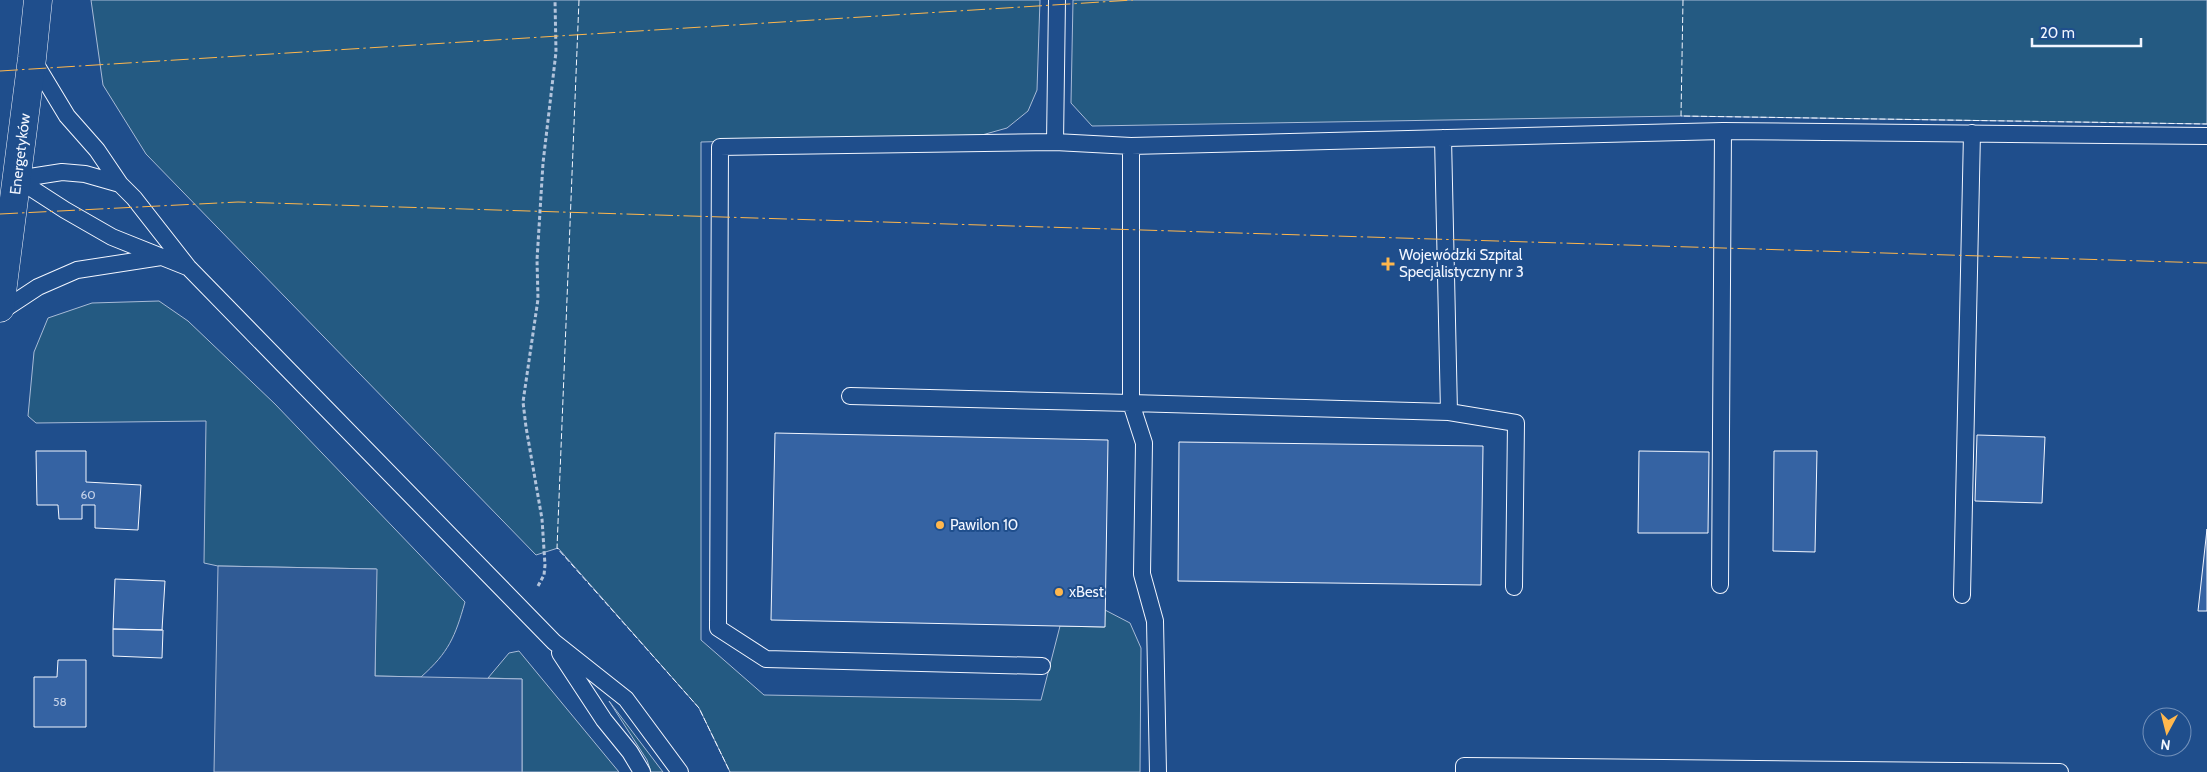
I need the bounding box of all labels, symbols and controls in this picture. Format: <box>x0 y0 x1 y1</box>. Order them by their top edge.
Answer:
scale bar <box>2032 15 2141 47</box>
text: 20 m <box>2040 24 2075 42</box>
street label: Energetyków <box>6 112 34 196</box>
place label: Wojewódzki Szpital Specjalistyczny nr 3 <box>1399 246 1524 281</box>
marker: Wojewódzki Szpital Specjalistyczny nr 3 <box>1381 257 1395 271</box>
house number: 60 <box>80 487 96 502</box>
place label: Pawilon 10 <box>950 516 1018 534</box>
marker: Pawilon 10 <box>934 519 946 531</box>
place label: xBest <box>1069 583 1104 601</box>
marker: xBest <box>1053 586 1065 598</box>
house number: 58 <box>53 694 67 709</box>
north arrow <box>2142 707 2192 757</box>
text: N <box>2159 735 2171 754</box>

